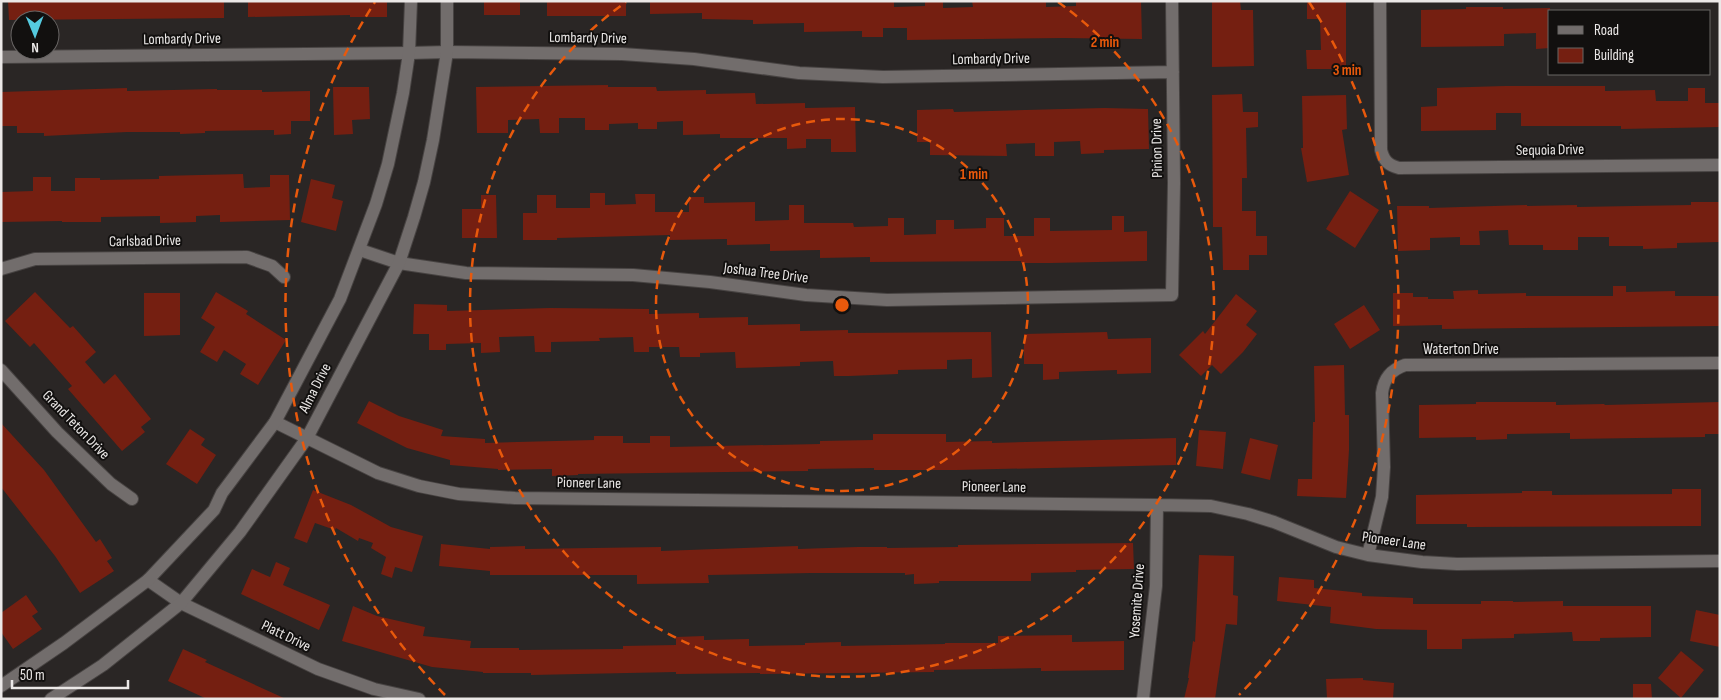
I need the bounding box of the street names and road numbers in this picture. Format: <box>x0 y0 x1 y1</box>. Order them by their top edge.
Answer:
street label: Lombardy Drive <box>549 28 627 48</box>
street label: Lombardy Drive <box>143 29 221 49</box>
street label: Lombardy Drive <box>952 49 1030 69</box>
street label: Pinion Drive <box>1147 118 1167 178</box>
street label: Sequoia Drive <box>1516 140 1584 160</box>
street label: Carlsbad Drive <box>109 231 181 251</box>
street label: Joshua Tree Drive <box>722 258 809 288</box>
street label: Waterton Drive <box>1423 340 1499 359</box>
street label: Alma Drive <box>294 360 336 417</box>
street label: Grand Teton Drive <box>38 386 114 464</box>
street label: Pioneer Lane <box>557 473 621 493</box>
street label: Pioneer Lane <box>962 477 1026 497</box>
street label: Pioneer Lane <box>1361 527 1427 555</box>
street label: Yosemite Drive <box>1125 563 1149 639</box>
street label: Platt Drive <box>258 616 314 656</box>

